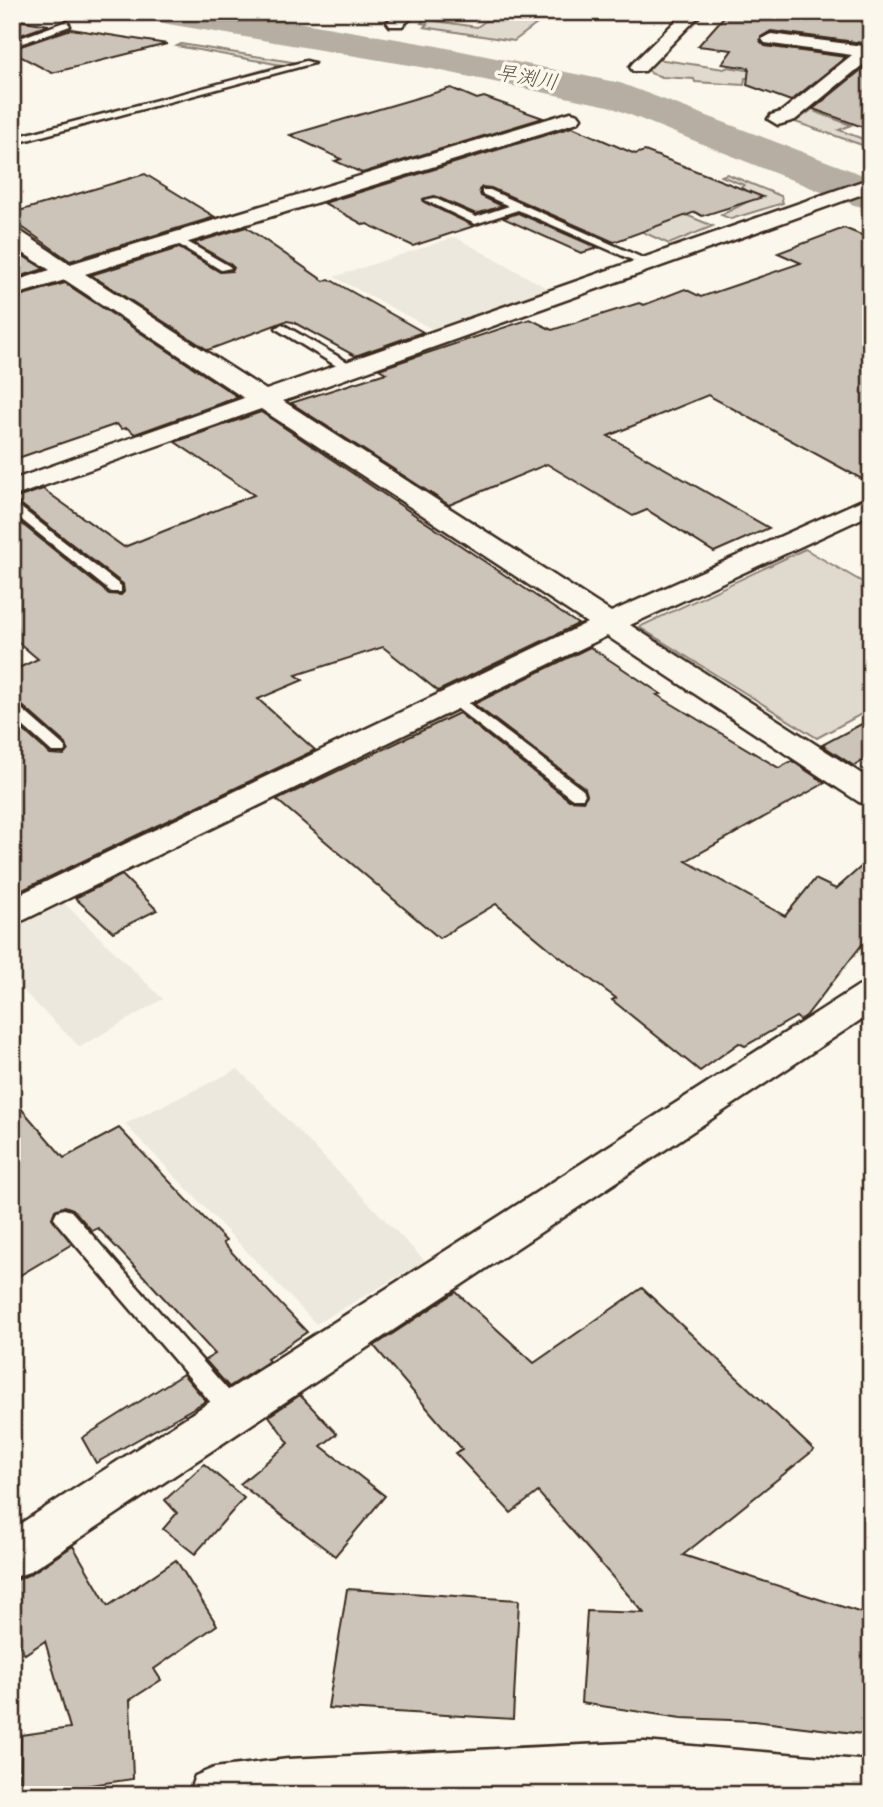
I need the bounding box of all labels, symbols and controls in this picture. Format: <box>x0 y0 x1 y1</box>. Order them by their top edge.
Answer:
water label: 早渕川 <box>494 59 560 96</box>

